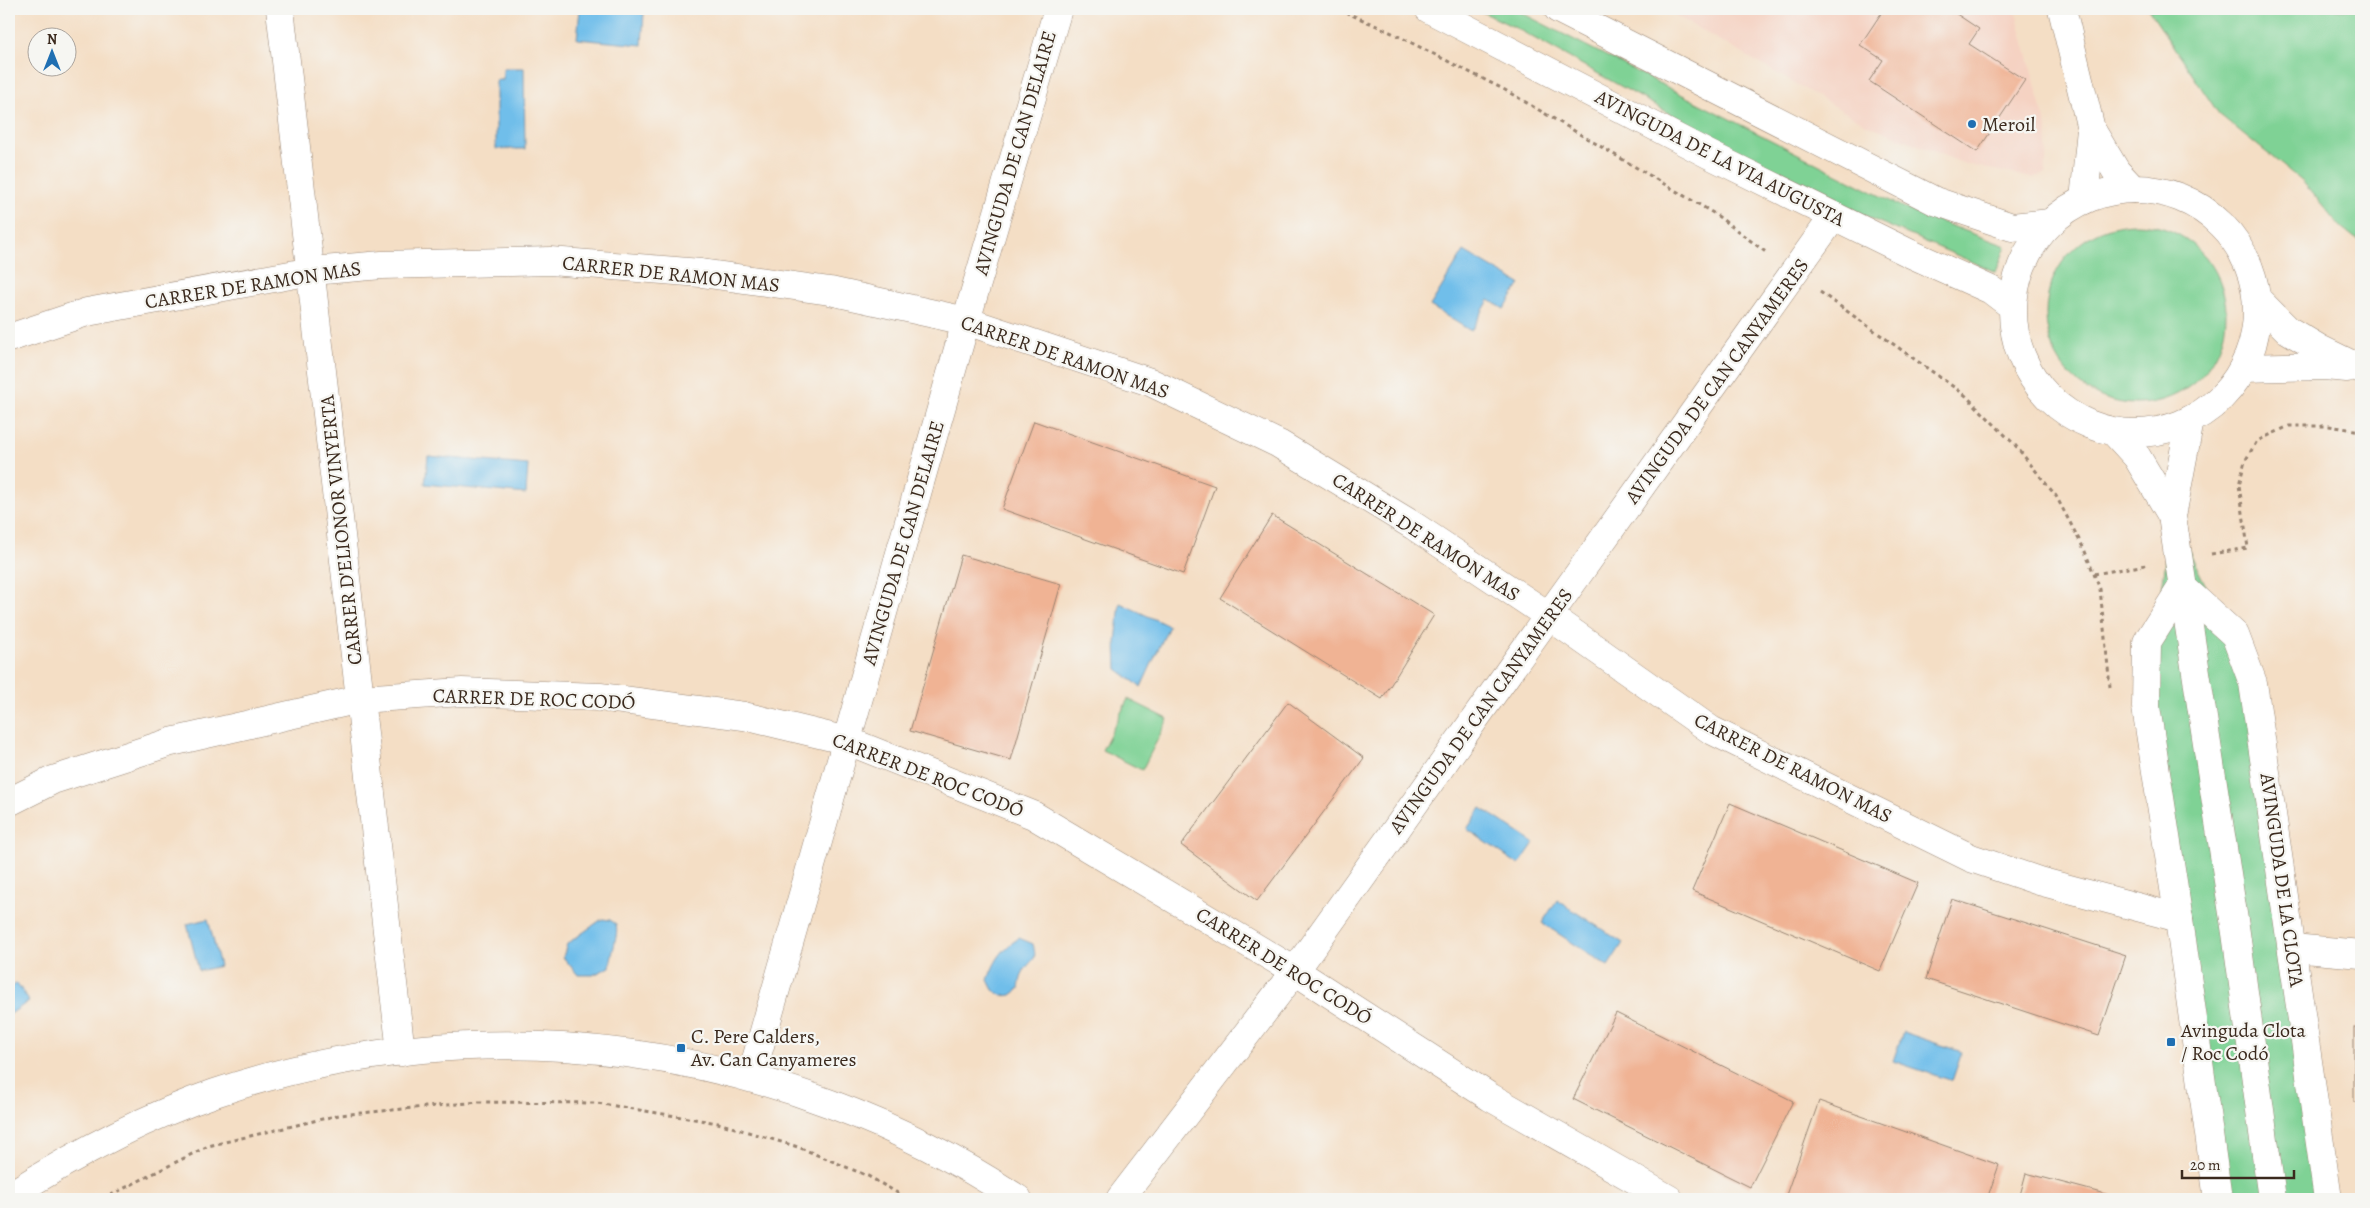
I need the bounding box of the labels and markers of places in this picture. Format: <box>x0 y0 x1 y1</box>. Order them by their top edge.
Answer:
place label: Meroil <box>1982 111 2036 138</box>
marker: Meroil <box>1966 118 1978 130</box>
place label: Avinguda Clota / Roc Codó <box>2180 1017 2307 1067</box>
place label: C. Pere Calders, Av. Can Canyameres <box>690 1023 857 1073</box>
marker: Avinguda Clota / Roc Codó <box>2165 1036 2177 1048</box>
marker: C. Pere Calders, Av. Can Canyameres <box>675 1042 687 1054</box>

